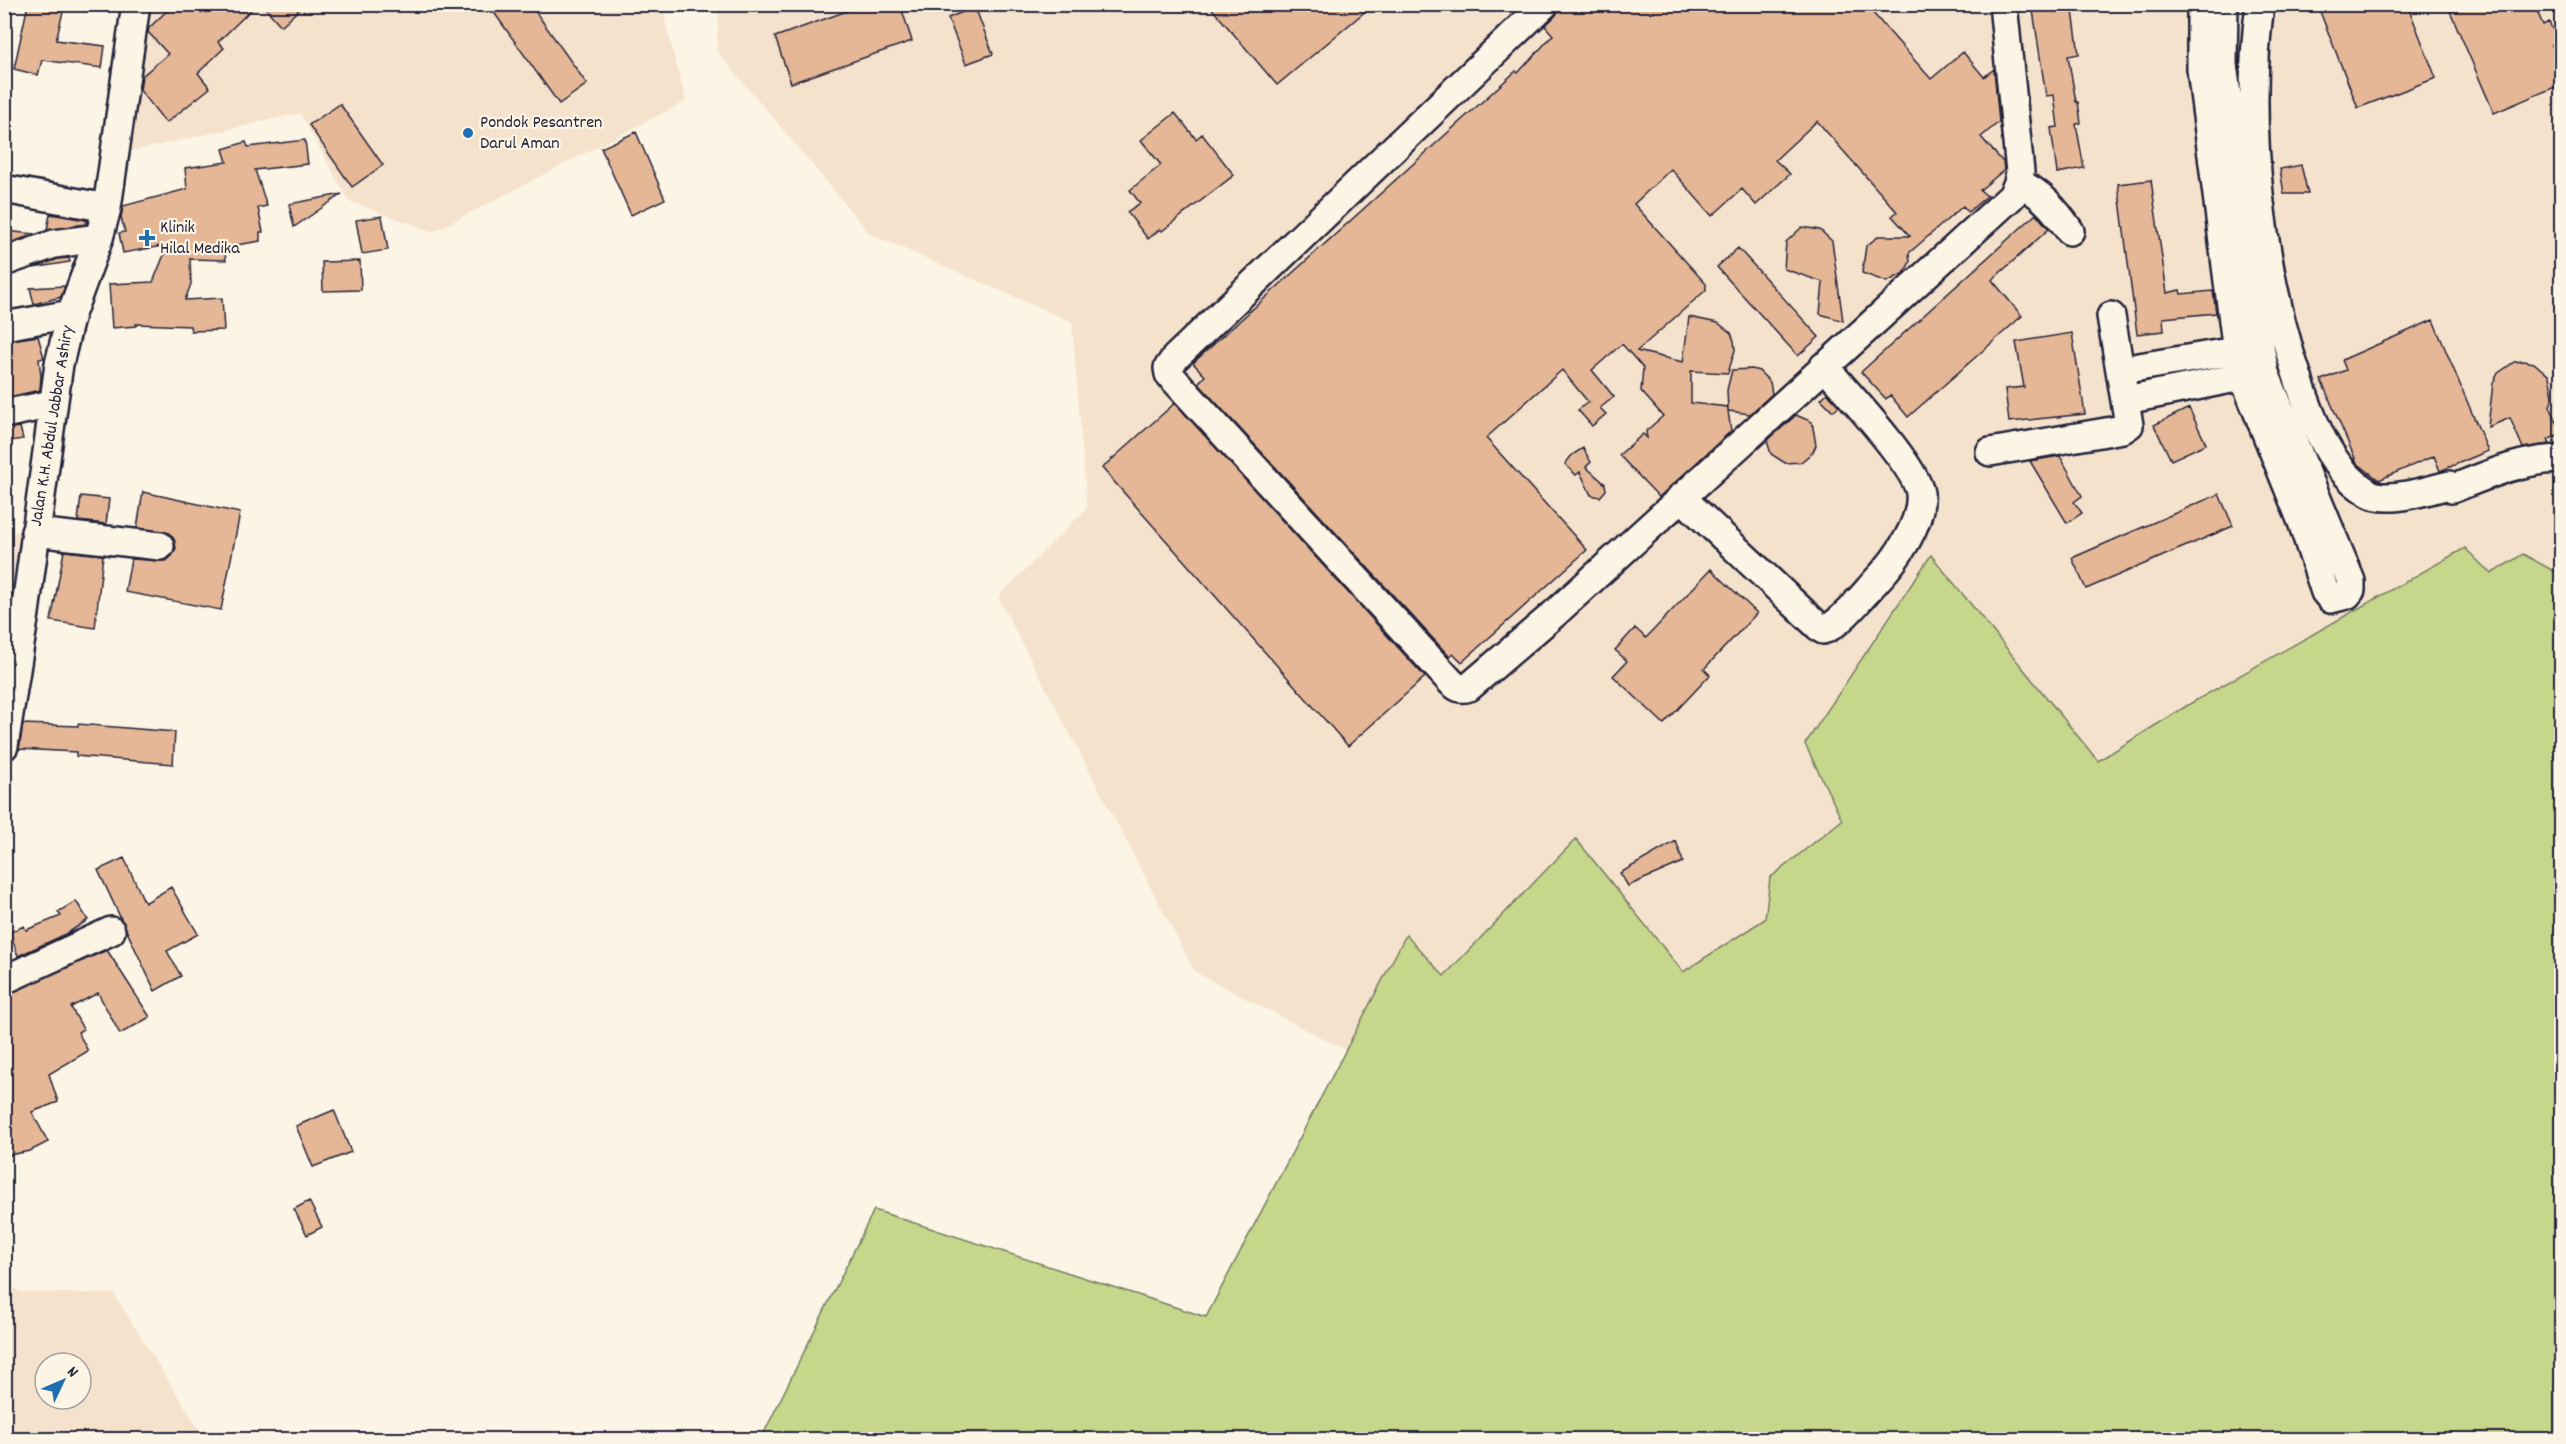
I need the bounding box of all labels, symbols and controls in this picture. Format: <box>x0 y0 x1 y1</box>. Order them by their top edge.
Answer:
place label: Pondok Pesantren Darul Aman <box>480 111 602 157</box>
marker: Pondok Pesantren Darul Aman <box>461 126 475 140</box>
place label: Klinik Hilal Medika <box>160 216 240 262</box>
marker: Klinik Hilal Medika <box>138 229 156 247</box>
street label: Jalan K.H. Abdul Jabbar Ashiry <box>25 323 81 528</box>
north arrow <box>33 1351 93 1411</box>
text: N <box>61 1361 83 1383</box>

